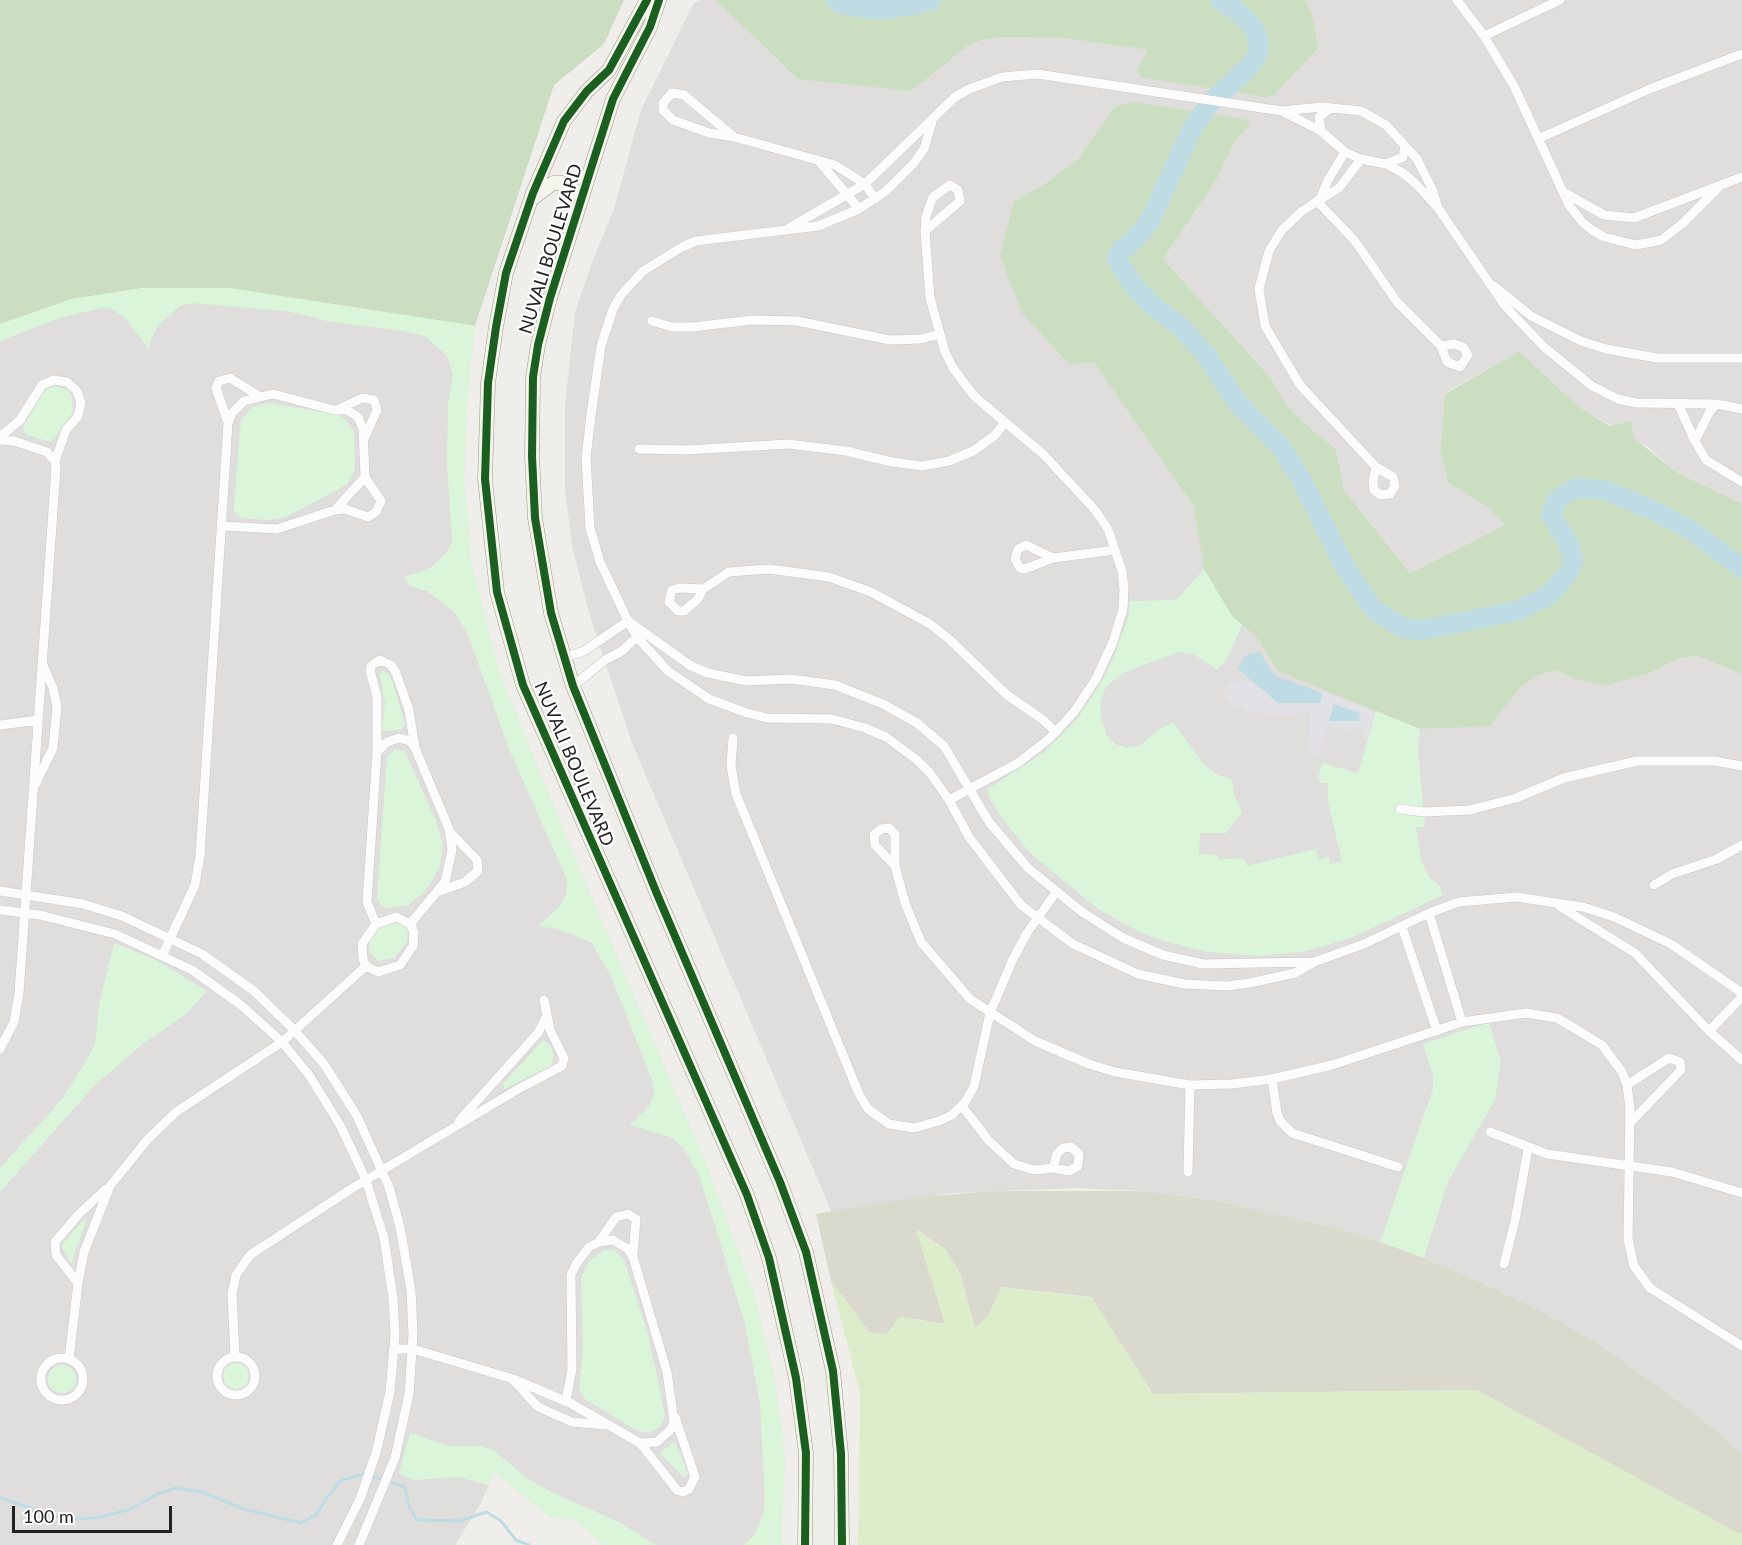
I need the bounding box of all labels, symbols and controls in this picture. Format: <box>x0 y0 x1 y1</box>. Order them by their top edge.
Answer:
street label: NUVALI BOULEVARD <box>515 161 587 337</box>
street label: NUVALI BOULEVARD <box>530 679 618 849</box>
scale bar <box>15 1494 176 1532</box>
text: 100 m <box>23 1505 74 1527</box>

